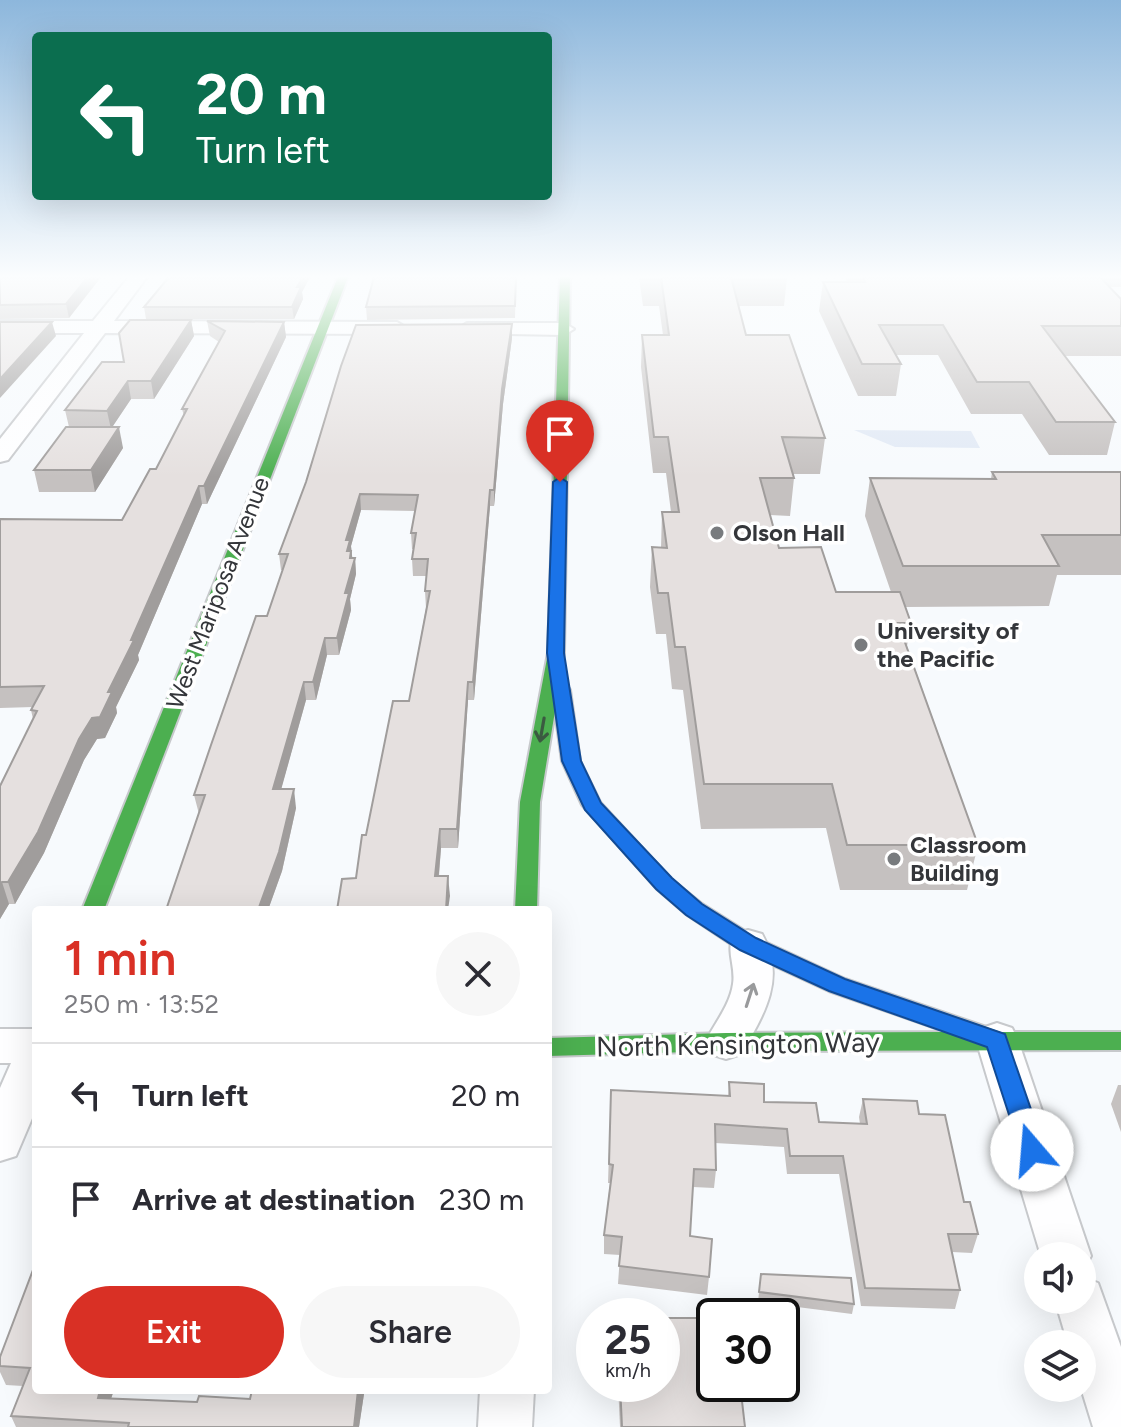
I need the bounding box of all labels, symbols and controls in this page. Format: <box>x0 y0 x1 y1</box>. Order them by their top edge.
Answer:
text: 20 m <box>196 61 327 128</box>
icon: left <box>64 64 168 168</box>
text: Turn left <box>196 129 330 172</box>
pin <box>526 400 594 482</box>
icon: arrive <box>538 412 582 456</box>
street label: West Mariposa Avenue <box>160 473 275 713</box>
place label: Olson Hall <box>733 518 845 547</box>
marker: Olson Hall <box>708 524 726 542</box>
place label: University of the Pacific <box>877 616 1020 673</box>
marker: University of the Pacific <box>852 636 870 654</box>
one-way arrow <box>534 717 549 742</box>
place label: Classroom Building <box>910 830 1026 887</box>
marker: Classroom Building <box>885 850 903 868</box>
text: 1 min <box>64 929 176 987</box>
button: close <box>436 932 520 1016</box>
one-way arrow <box>744 983 758 1008</box>
text: 250 m · 13:52 <box>64 988 219 1020</box>
street label: North Kensington Way <box>596 1025 880 1063</box>
icon: left <box>64 1073 108 1117</box>
text: Turn left <box>132 1077 249 1114</box>
text: 20 m <box>451 1077 520 1114</box>
position arrow <box>990 1108 1074 1192</box>
icon: arrive <box>64 1177 108 1221</box>
text: Arrive at destination <box>132 1181 415 1218</box>
text: 230 m <box>439 1181 524 1218</box>
map controls <box>1024 1242 1096 1402</box>
button: sound <box>1024 1242 1096 1314</box>
button: Exit <box>64 1286 284 1378</box>
button: Share <box>300 1286 520 1378</box>
speed limit sign: 30 <box>696 1298 800 1402</box>
text: 25 <box>605 1316 651 1364</box>
button: layers <box>1024 1330 1096 1402</box>
text: km/h <box>605 1358 651 1382</box>

